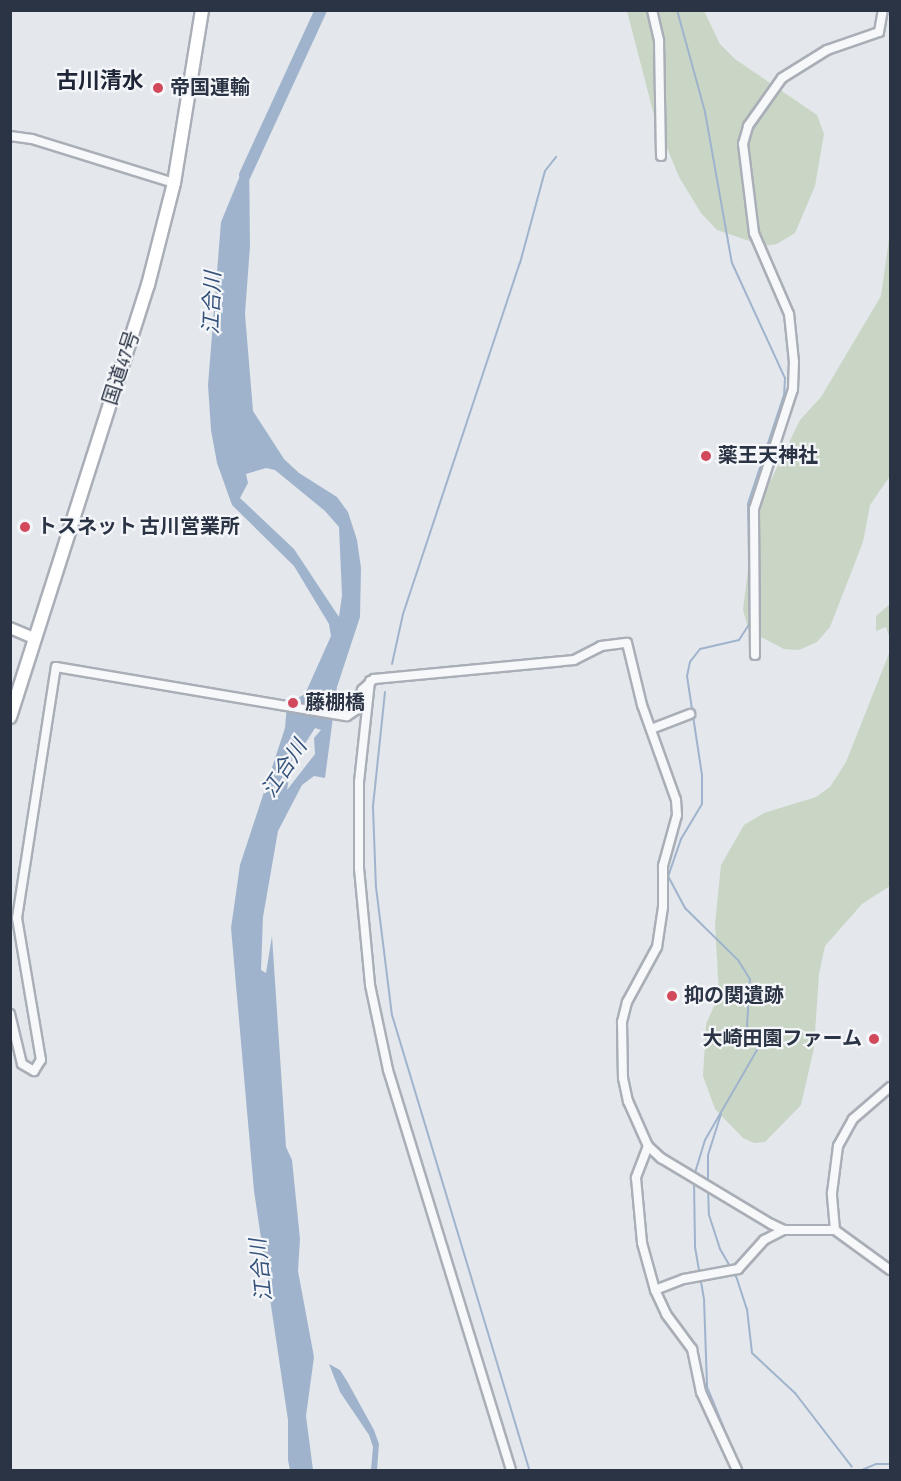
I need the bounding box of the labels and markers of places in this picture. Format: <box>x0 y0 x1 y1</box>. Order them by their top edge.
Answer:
place label: 帝国運輸 <box>170 76 250 100</box>
marker: 帝国運輸 <box>151 81 165 95</box>
place label: 薬王天神社 <box>718 444 818 468</box>
marker: 薬王天神社 <box>699 449 713 463</box>
place label: トスネット 古川営業所 <box>37 515 240 539</box>
marker: トスネット 古川営業所 <box>18 520 32 534</box>
place label: 藤棚橋 <box>305 691 365 715</box>
marker: 藤棚橋 <box>286 696 300 710</box>
place label: 抑の関遺跡 <box>684 984 784 1008</box>
marker: 抑の関遺跡 <box>665 989 679 1003</box>
place label: 大崎田園ファーム <box>702 1027 862 1051</box>
marker: 大崎田園ファーム <box>867 1032 881 1046</box>

